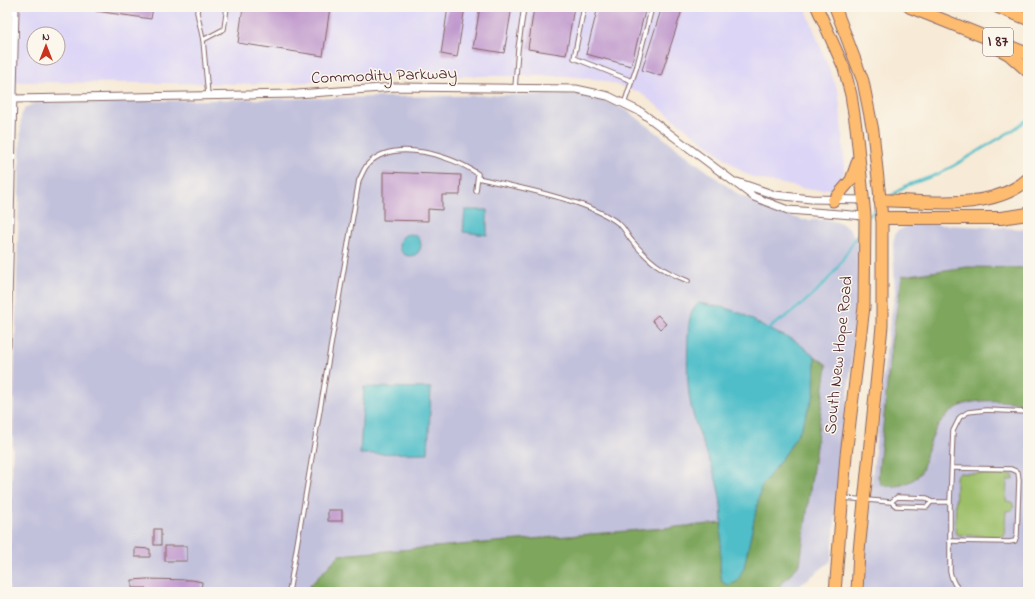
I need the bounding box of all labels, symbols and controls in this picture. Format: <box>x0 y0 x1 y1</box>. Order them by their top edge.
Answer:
north arrow <box>26 26 66 66</box>
road number: I 87 <box>983 28 1013 56</box>
text: N <box>42 29 50 45</box>
street label: Commodity Parkway <box>311 61 457 92</box>
street label: South New Hope Road <box>818 274 860 435</box>

